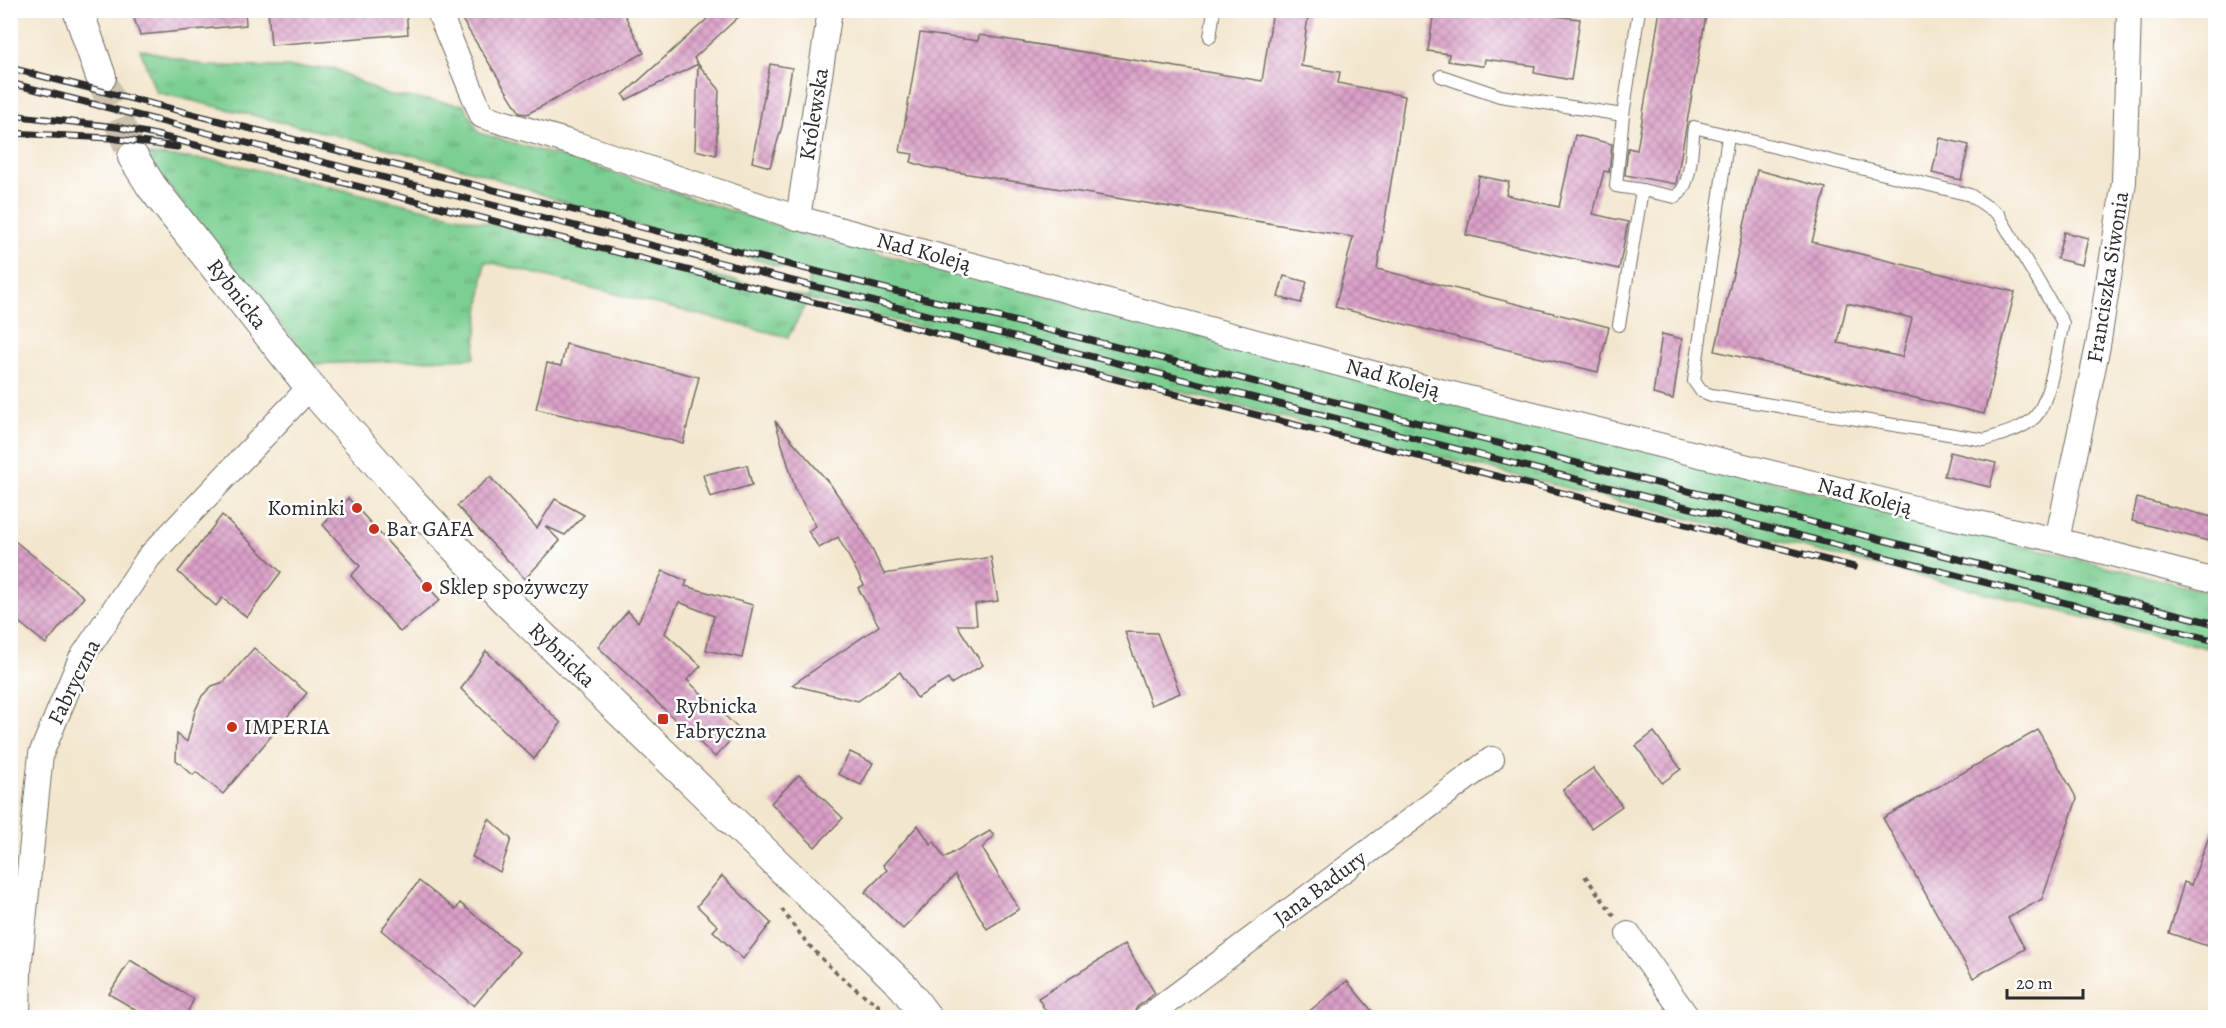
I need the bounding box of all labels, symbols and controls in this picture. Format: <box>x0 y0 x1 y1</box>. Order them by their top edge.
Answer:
street label: Królewska <box>792 65 836 162</box>
street label: Franciszka Siwonia <box>2080 188 2136 365</box>
street label: Nad Koleją <box>873 225 975 279</box>
street label: Rybnicka <box>200 252 275 336</box>
street label: Nad Koleją <box>1342 351 1444 405</box>
street label: Nad Koleją <box>1814 470 1916 522</box>
place label: Kominki <box>267 493 345 523</box>
marker: Kominki <box>350 501 364 515</box>
place label: Bar GAFA <box>386 514 475 544</box>
marker: Bar GAFA <box>367 522 381 536</box>
place label: Sklep spożywczy <box>439 572 589 602</box>
marker: Sklep spożywczy <box>420 580 434 594</box>
street label: Rybnicka <box>522 616 603 695</box>
street label: Fabryczna <box>40 634 108 730</box>
place label: Rybnicka Fabryczna <box>675 691 767 746</box>
place label: IMPERIA <box>244 712 331 742</box>
marker: Rybnicka Fabryczna <box>656 712 670 726</box>
marker: IMPERIA <box>225 720 239 734</box>
street label: Jana Badury <box>1267 843 1373 933</box>
scale bar <box>2007 962 2084 1000</box>
text: 20 m <box>2016 971 2053 995</box>

